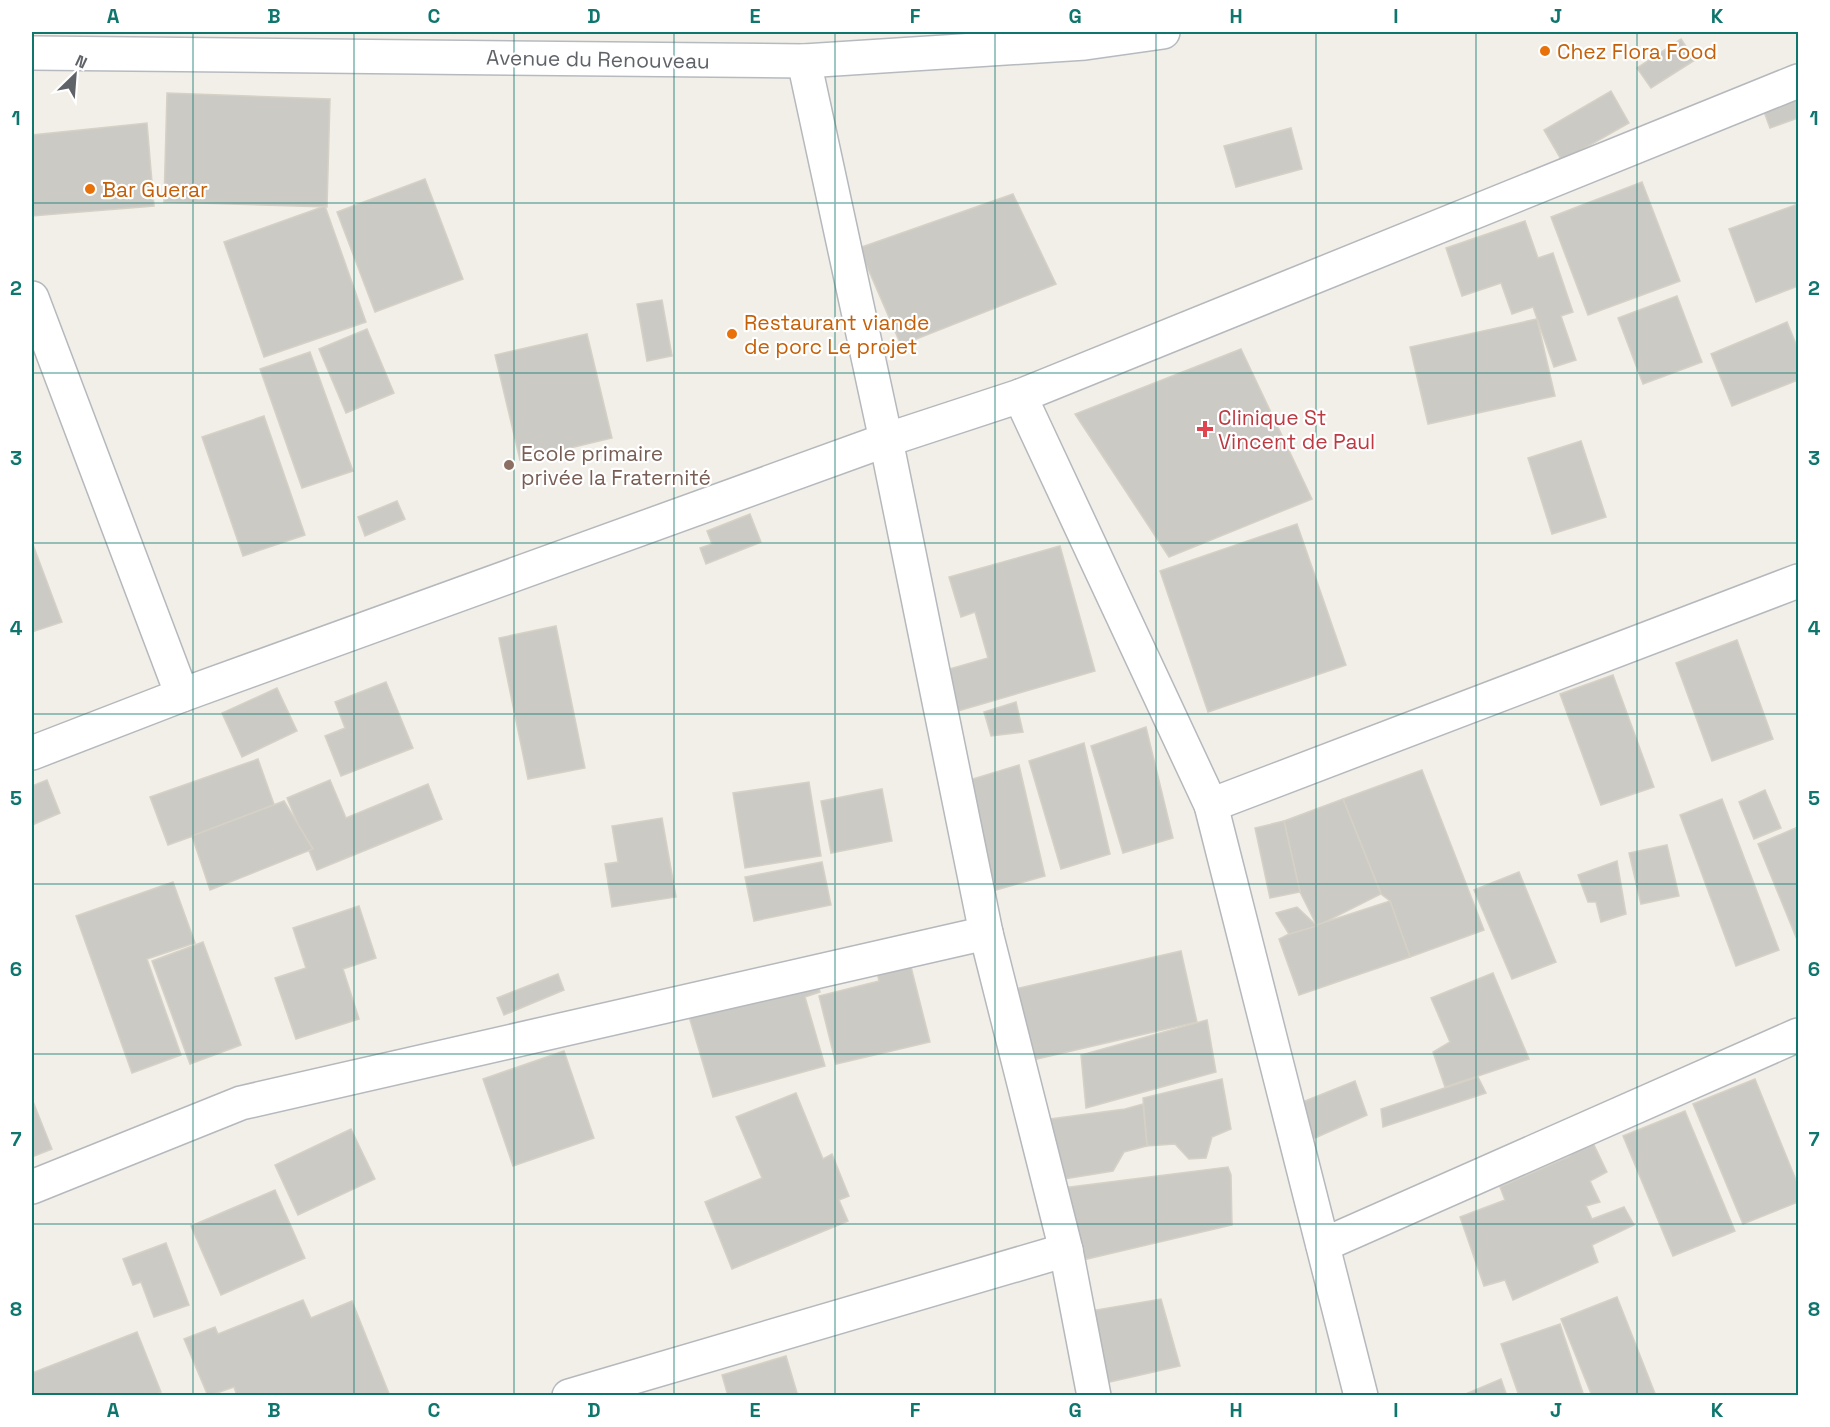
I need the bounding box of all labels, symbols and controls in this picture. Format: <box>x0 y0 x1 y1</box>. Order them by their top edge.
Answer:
text: A <box>107 3 120 29</box>
text: B <box>267 3 281 29</box>
text: C <box>428 3 441 29</box>
text: D <box>587 3 601 29</box>
text: E <box>749 3 761 29</box>
text: F <box>910 3 921 29</box>
text: G <box>1068 3 1082 29</box>
text: H <box>1229 3 1243 29</box>
text: I <box>1393 3 1399 29</box>
text: J <box>1550 3 1562 29</box>
text: K <box>1711 3 1724 29</box>
place label: Chez Flora Food <box>1557 38 1717 65</box>
street label: Avenue du Renouveau <box>486 44 710 74</box>
marker: Chez Flora Food <box>1538 44 1552 58</box>
north arrow <box>45 45 105 105</box>
text: N <box>72 50 90 74</box>
text: 1 <box>11 105 21 131</box>
text: 1 <box>1809 105 1819 131</box>
place label: Bar Guerar <box>102 176 208 203</box>
marker: Bar Guerar <box>83 182 97 196</box>
text: 2 <box>10 275 22 301</box>
text: 2 <box>1808 275 1820 301</box>
place label: Restaurant viande de porc Le projet <box>744 309 929 360</box>
marker: Restaurant viande de porc Le projet <box>725 327 739 341</box>
place label: Clinique St Vincent de Paul <box>1218 404 1375 455</box>
marker: Clinique St Vincent de Paul <box>1196 420 1214 438</box>
place label: Ecole primaire privée la Fraternité <box>521 440 711 491</box>
text: 3 <box>10 445 22 471</box>
text: 3 <box>1808 445 1820 471</box>
marker: Ecole primaire privée la Fraternité <box>502 458 516 472</box>
text: 4 <box>10 615 23 641</box>
text: 4 <box>1808 615 1821 641</box>
text: 5 <box>10 785 22 811</box>
text: 5 <box>1808 785 1820 811</box>
text: 6 <box>10 956 22 982</box>
text: 6 <box>1808 956 1820 982</box>
text: 7 <box>10 1126 22 1152</box>
text: 7 <box>1808 1126 1820 1152</box>
text: 8 <box>10 1296 22 1322</box>
text: 8 <box>1808 1296 1820 1322</box>
text: A <box>107 1397 120 1423</box>
text: B <box>267 1397 281 1423</box>
text: C <box>428 1397 441 1423</box>
text: D <box>587 1397 601 1423</box>
text: E <box>749 1397 761 1423</box>
text: F <box>910 1397 921 1423</box>
text: G <box>1068 1397 1082 1423</box>
text: H <box>1229 1397 1243 1423</box>
text: I <box>1393 1397 1399 1423</box>
text: J <box>1550 1397 1562 1423</box>
text: K <box>1711 1397 1724 1423</box>

